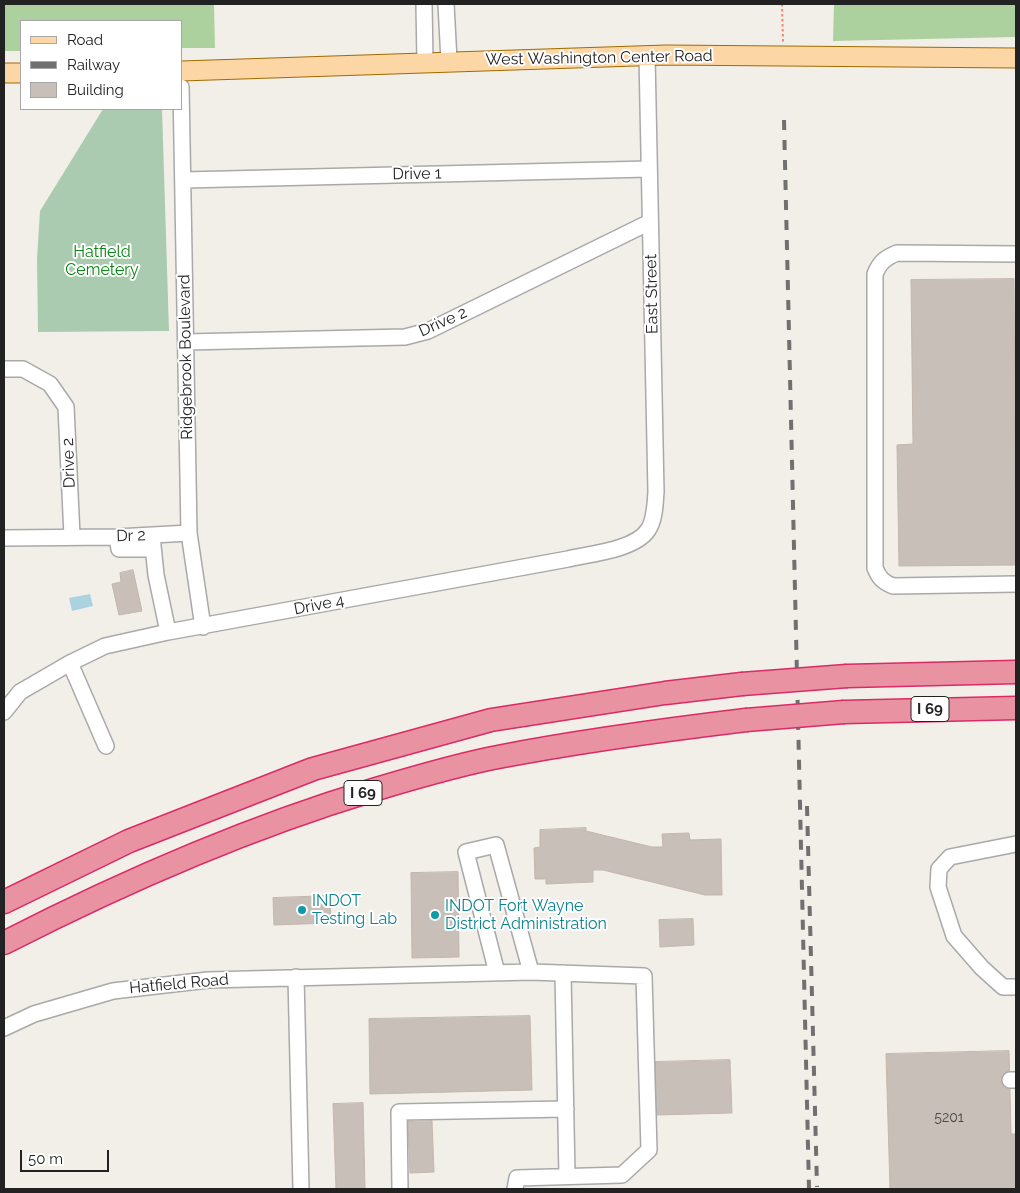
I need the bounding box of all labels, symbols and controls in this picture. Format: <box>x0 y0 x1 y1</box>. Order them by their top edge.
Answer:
legend <box>20 20 182 110</box>
text: Road <box>67 31 103 49</box>
street label: West Washington Center Road <box>485 46 713 70</box>
text: Railway <box>67 56 120 74</box>
text: Building <box>67 81 124 99</box>
street label: Drive 1 <box>392 164 442 184</box>
park label: Hatfield Cemetery <box>65 242 139 280</box>
street label: East Street <box>642 254 662 334</box>
street label: Ridgebrook Boulevard <box>175 274 197 440</box>
street label: Drive 2 <box>416 303 470 341</box>
street label: Drive 2 <box>59 437 79 489</box>
street label: Dr 2 <box>116 526 146 546</box>
street label: Drive 4 <box>292 591 346 619</box>
road number: I 69 <box>911 696 949 722</box>
road number: I 69 <box>344 780 382 806</box>
place label: INDOT Testing Lab <box>312 891 397 929</box>
place label: INDOT Fort Wayne District Administration <box>445 896 607 934</box>
marker: INDOT Testing Lab <box>296 904 308 916</box>
marker: INDOT Fort Wayne District Administration <box>429 909 441 921</box>
street label: Hatfield Road <box>128 970 230 998</box>
house number: 5201 <box>934 1110 964 1126</box>
scale bar <box>22 1140 111 1172</box>
text: 50 m <box>28 1150 63 1168</box>

